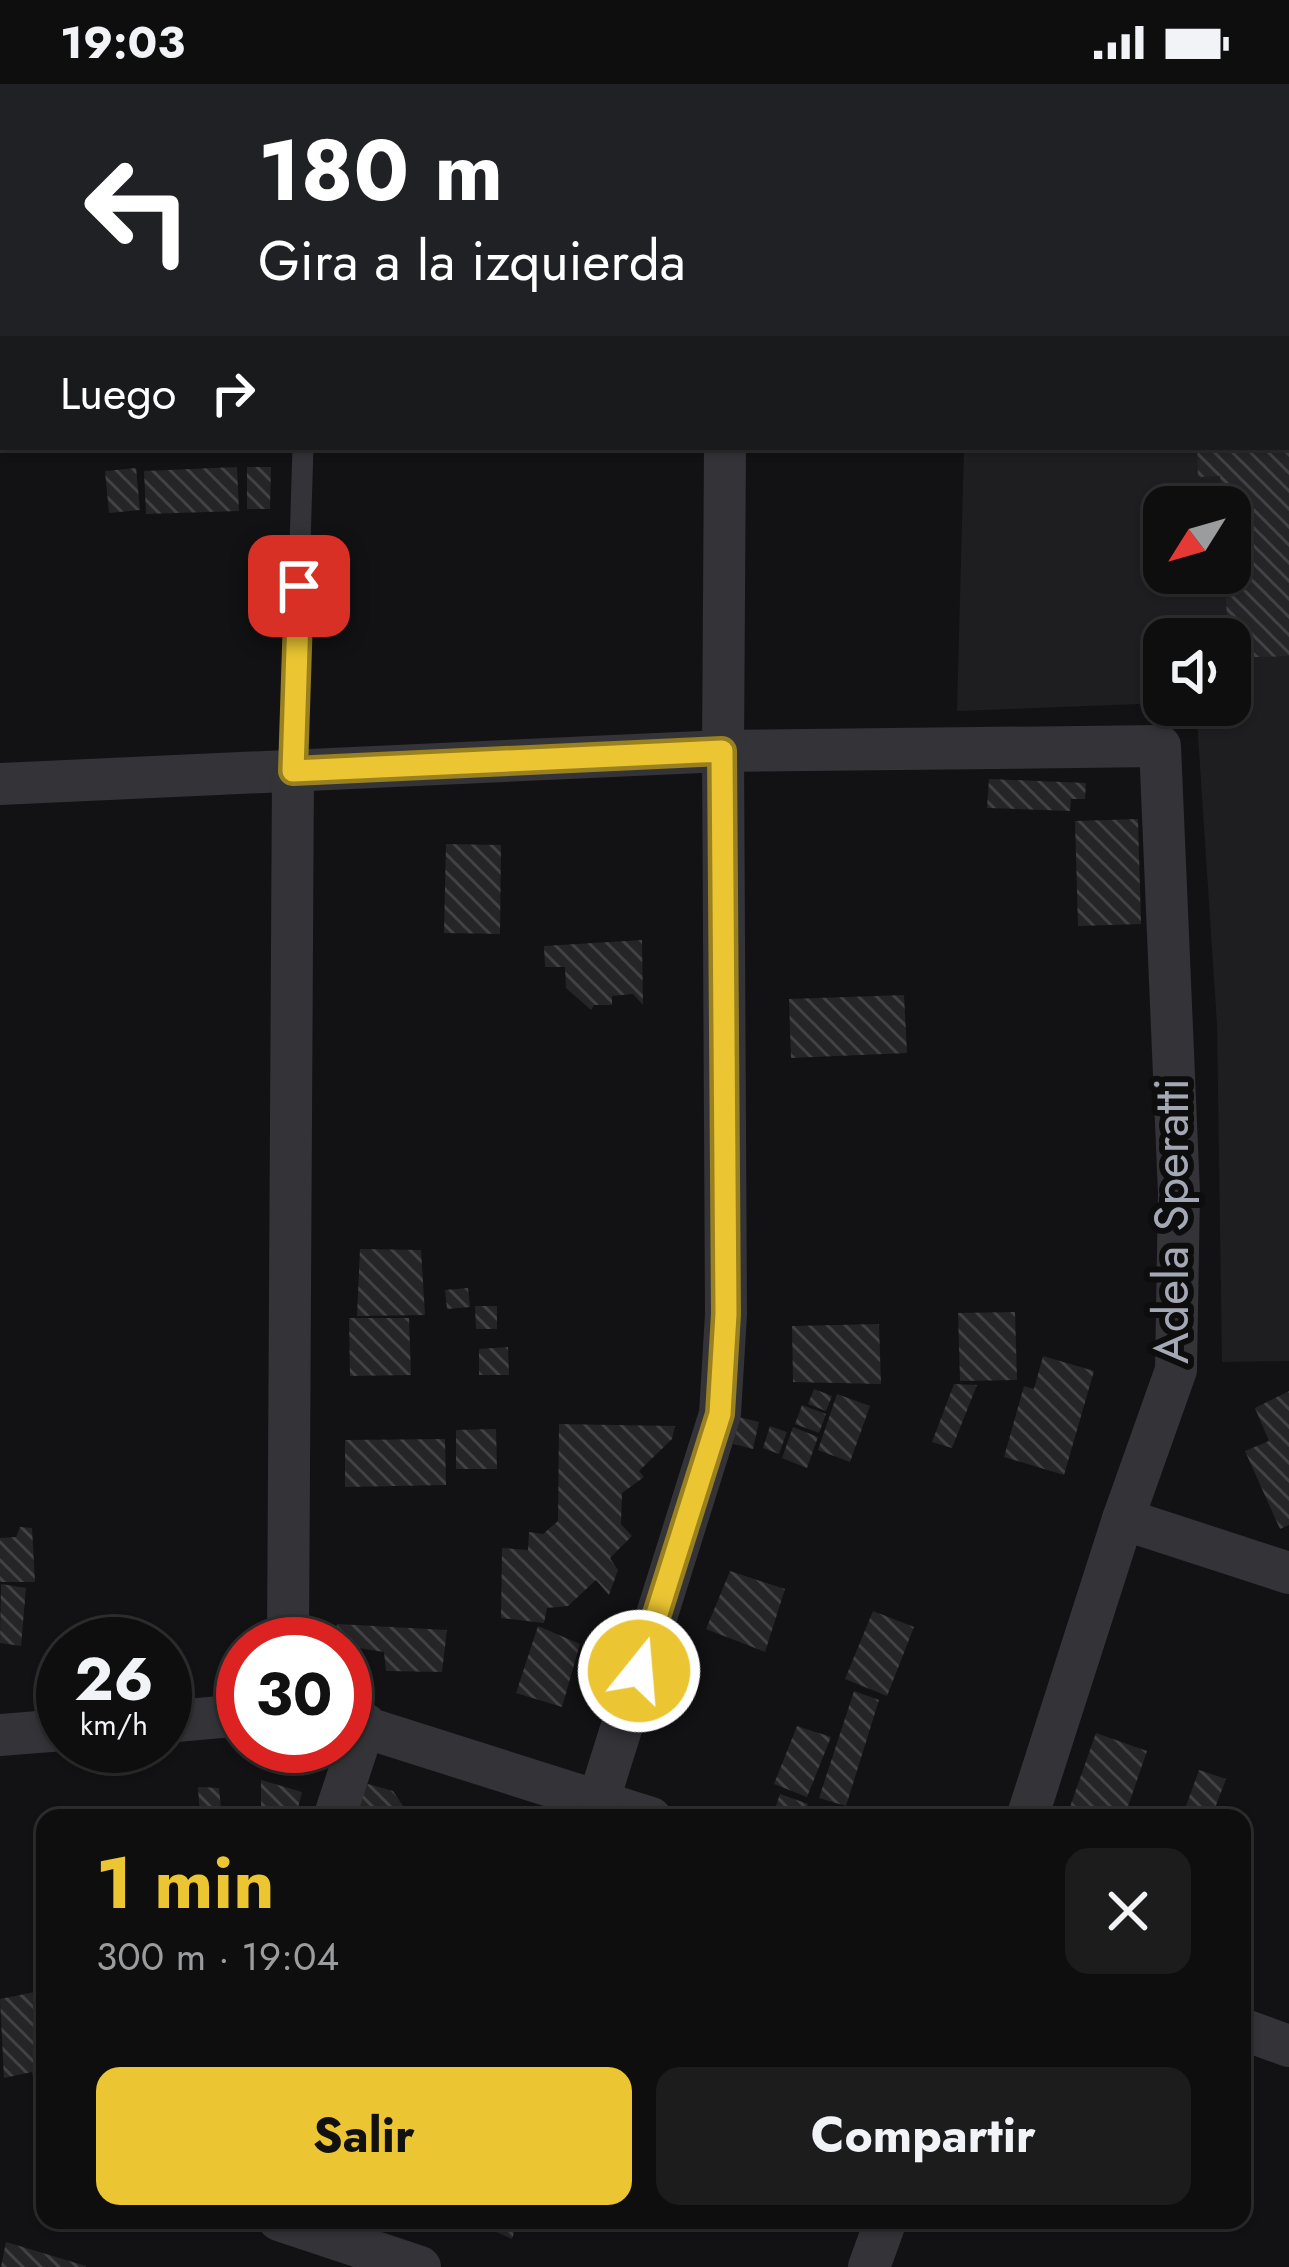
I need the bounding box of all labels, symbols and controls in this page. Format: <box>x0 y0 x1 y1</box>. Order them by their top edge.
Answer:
text: 19:03 <box>60 10 185 75</box>
text: 180 m <box>258 110 503 232</box>
icon: left <box>60 132 216 288</box>
text: Gira a la izquierda <box>258 222 686 300</box>
icon: right <box>200 360 266 426</box>
text: Luego <box>60 361 176 426</box>
north arrow <box>1143 486 1251 594</box>
map controls <box>1143 486 1251 726</box>
pin <box>248 535 350 637</box>
icon: arrive <box>266 553 332 619</box>
button: sound <box>1143 618 1251 726</box>
street label: Adela Speratti <box>1137 1078 1206 1364</box>
position arrow <box>576 1608 702 1734</box>
speed limit sign: 30 <box>216 1617 372 1773</box>
text: 26 <box>74 1636 154 1723</box>
text: km/h <box>80 1703 148 1746</box>
text: 1 min <box>96 1831 275 1935</box>
button: close <box>1065 1848 1191 1974</box>
text: 300 m · 19:04 <box>96 1928 339 1985</box>
button: Salir <box>96 2067 632 2205</box>
button: Compartir <box>656 2067 1191 2205</box>

